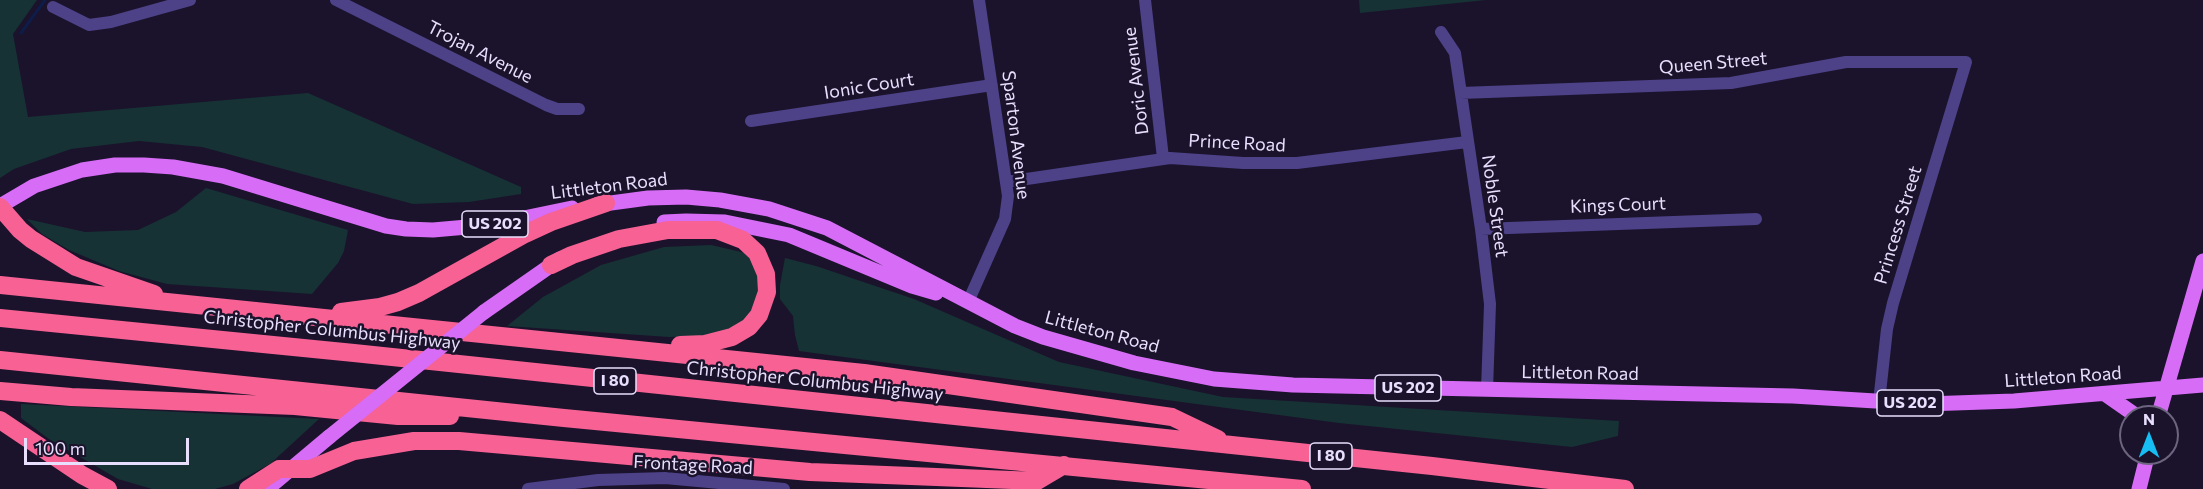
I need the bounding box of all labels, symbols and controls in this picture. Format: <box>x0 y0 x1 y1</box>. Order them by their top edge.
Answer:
street label: Trojan Avenue <box>424 16 536 88</box>
street label: Doric Avenue <box>1119 26 1153 136</box>
street label: Queen Street <box>1658 48 1768 78</box>
street label: Ionic Court <box>822 68 916 104</box>
street label: Sparton Avenue <box>997 69 1035 201</box>
street label: Prince Road <box>1188 130 1286 156</box>
street label: Noble Street <box>1477 153 1513 259</box>
street label: Princess Street <box>1870 163 1926 287</box>
street label: Littleton Road <box>549 168 669 204</box>
street label: Kings Court <box>1570 193 1666 217</box>
road number: US 202 <box>462 211 528 237</box>
street label: Christopher Columbus Highway <box>202 306 462 354</box>
street label: Littleton Road <box>1042 306 1162 358</box>
street label: Christopher Columbus Highway <box>685 357 945 405</box>
street label: Littleton Road <box>1521 361 1639 385</box>
street label: Littleton Road <box>2004 362 2122 392</box>
road number: I 80 <box>594 368 636 394</box>
road number: US 202 <box>1375 375 1441 401</box>
road number: US 202 <box>1877 390 1943 416</box>
north arrow <box>2119 405 2179 465</box>
text: N <box>2143 409 2155 428</box>
scale bar <box>27 426 192 464</box>
text: 100 m <box>35 437 85 459</box>
road number: I 80 <box>1310 443 1352 469</box>
street label: Frontage Road <box>633 451 753 479</box>

